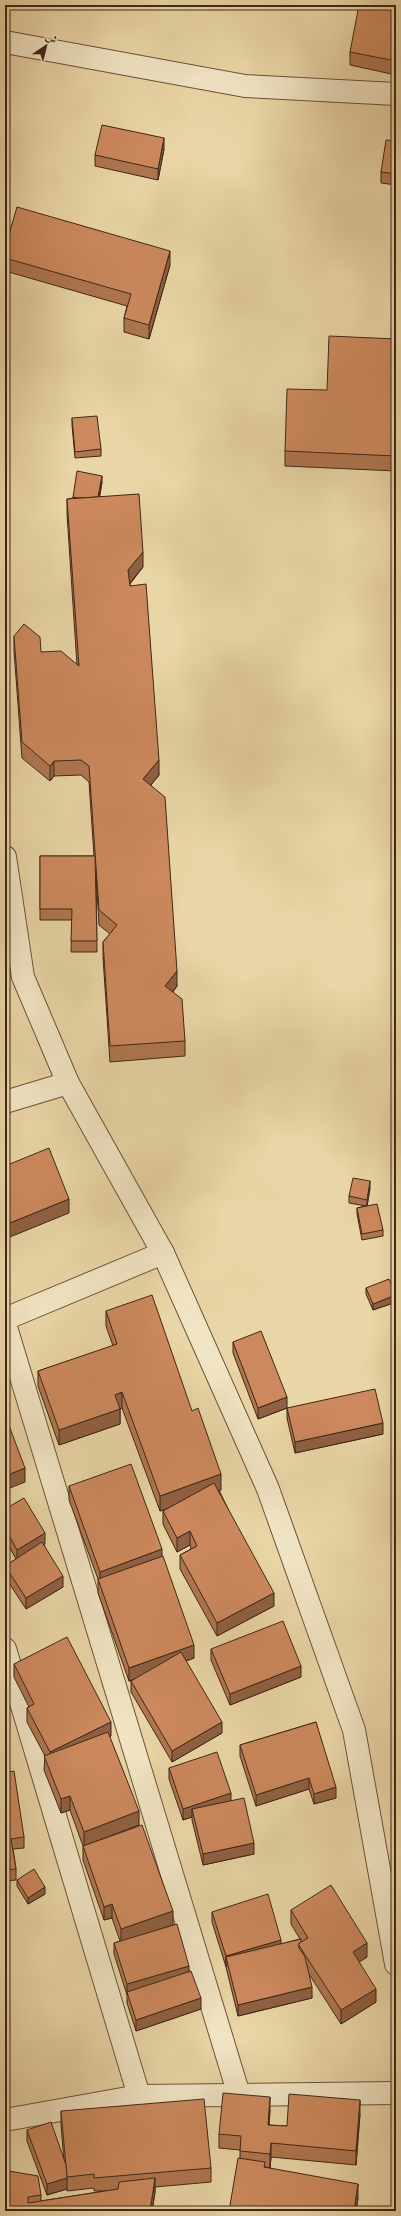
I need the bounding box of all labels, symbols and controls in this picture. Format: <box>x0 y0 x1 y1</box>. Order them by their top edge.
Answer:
north arrow <box>26 26 66 66</box>
text: ش <box>43 31 59 47</box>

